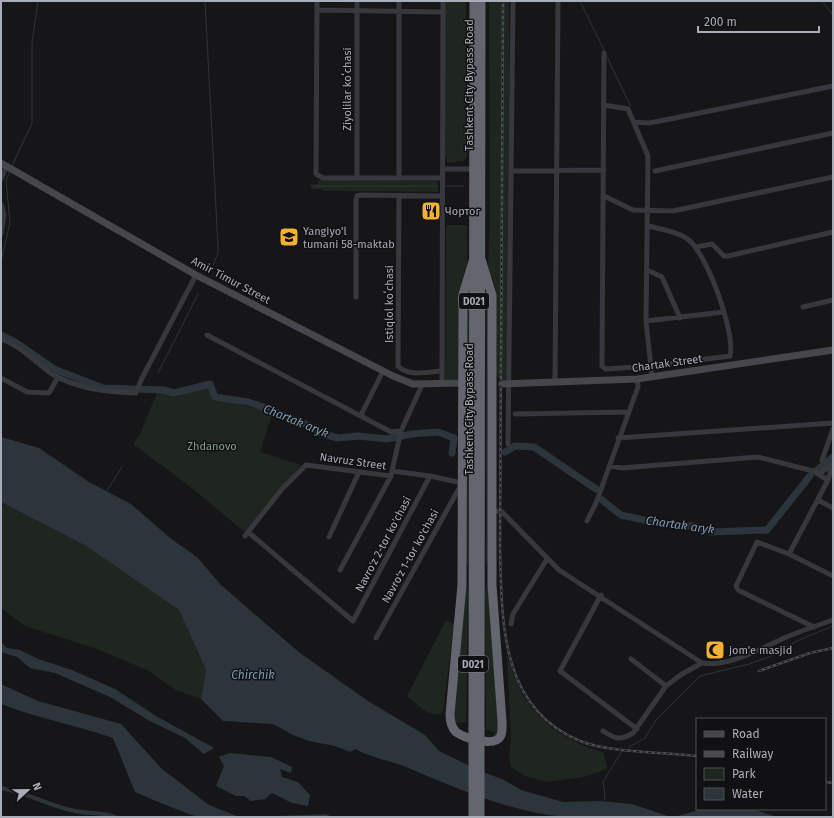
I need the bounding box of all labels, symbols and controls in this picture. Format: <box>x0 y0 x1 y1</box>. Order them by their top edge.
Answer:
scale bar <box>698 8 819 34</box>
text: 200 m <box>704 15 737 29</box>
street label: Tashkent City Bypass Road <box>463 19 476 151</box>
street label: Ziyolilar koʻchasi <box>341 47 354 131</box>
restaurant icon: Чортог <box>420 200 442 222</box>
place label: Чортог <box>445 205 481 218</box>
place label: Yangiyo'l tumani 58-maktab <box>303 225 395 251</box>
school or university icon: Yangiyo'l tumani 58-maktab <box>278 226 300 248</box>
street label: Amir Timur Street <box>189 254 273 307</box>
street label: Istiqlol koʻchasi <box>383 265 396 343</box>
road number: D021 <box>459 293 489 309</box>
street label: Tashkent City Bypass Road <box>463 343 476 475</box>
street label: Chartak Street <box>631 352 703 375</box>
water label: Chartak aryk <box>261 402 331 441</box>
park label: Zhdanovo <box>187 440 237 453</box>
street label: Navruz Street <box>319 450 387 473</box>
street label: Navro'z 2-tor ko'chasi <box>353 494 414 594</box>
street label: Navro'z 1-tor ko'chasi <box>379 507 442 606</box>
water label: Chartak aryk <box>645 513 716 537</box>
mosque icon: jom'e masjid <box>704 639 726 661</box>
place label: jom'e masjid <box>728 644 792 657</box>
road number: D021 <box>458 656 488 672</box>
water label: Chirchik <box>231 668 275 682</box>
legend <box>696 718 826 810</box>
text: Road <box>732 727 760 741</box>
text: Railway <box>732 747 773 761</box>
text: Park <box>732 767 756 781</box>
north arrow <box>8 770 48 810</box>
text: N <box>29 781 44 792</box>
text: Water <box>732 787 764 801</box>

